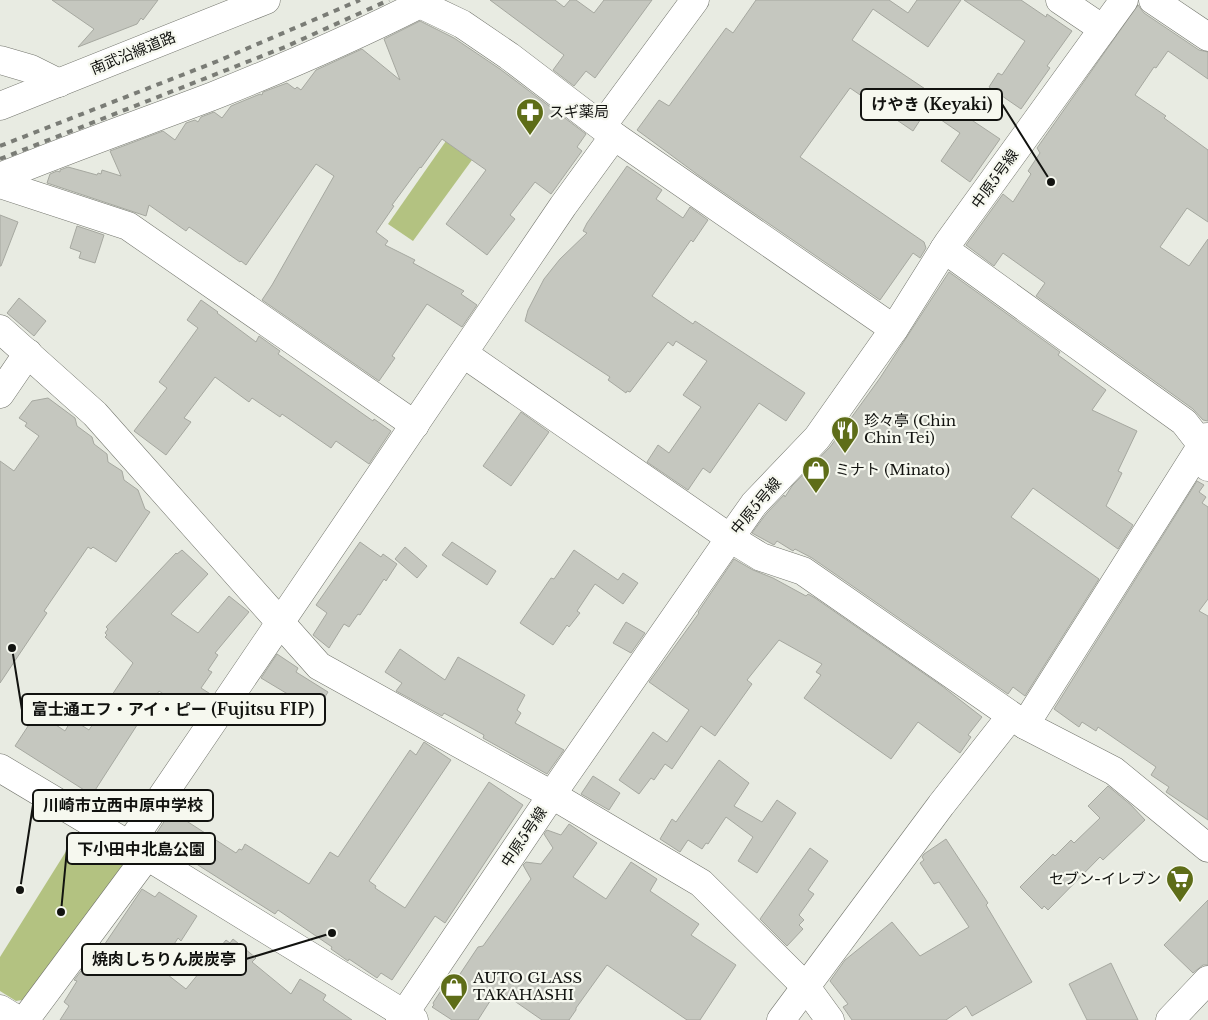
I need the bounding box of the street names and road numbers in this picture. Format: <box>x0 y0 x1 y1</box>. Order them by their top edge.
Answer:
street label: 南武沿線道路 <box>88 27 178 78</box>
street label: 中原5号線 <box>967 145 1022 212</box>
street label: 中原5号線 <box>726 473 785 538</box>
street label: 中原5号線 <box>497 803 551 870</box>

